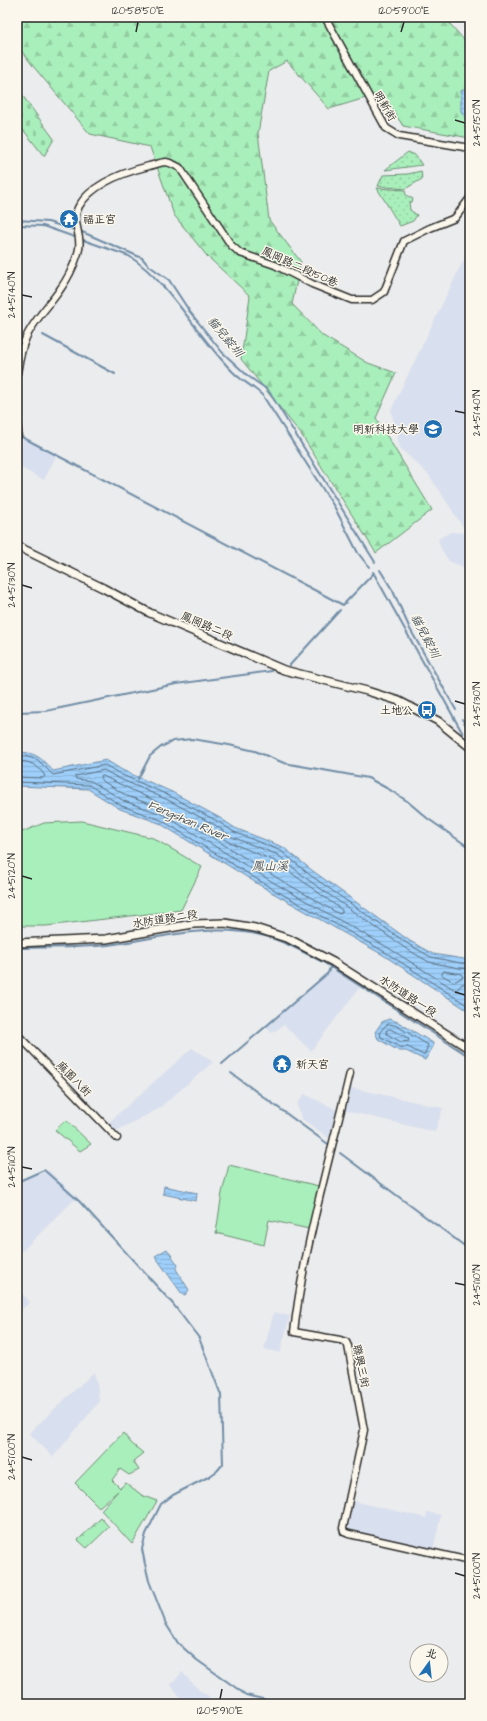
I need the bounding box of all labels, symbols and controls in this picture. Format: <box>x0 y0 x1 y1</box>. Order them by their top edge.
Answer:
text: 120°58'50"E <box>112 4 164 18</box>
text: 120°59'00"E <box>379 4 429 18</box>
street label: 明新街 <box>370 88 400 125</box>
text: 24°51'50"N <box>470 100 484 146</box>
temple icon: 福正宫 <box>58 208 80 230</box>
place label: 福正宫 <box>83 212 116 227</box>
street label: 鳳岡路二段150巷 <box>259 243 341 291</box>
text: 24°51'40"N <box>5 272 19 318</box>
water label: 貓兒錠圳 <box>203 313 248 362</box>
text: 24°51'40"N <box>470 390 484 436</box>
school or university icon: 明新科技大學 <box>422 418 444 440</box>
place label: 明新科技大學 <box>353 422 419 437</box>
text: 24°51'30"N <box>5 563 19 607</box>
street label: 鳳岡路二段 <box>179 608 235 644</box>
water label: 貓兒錠圳 <box>406 611 445 663</box>
text: 24°51'30"N <box>470 682 484 726</box>
bus stop icon: 土地公 <box>416 699 438 721</box>
place label: 土地公 <box>380 703 413 718</box>
water label: Fengshan River <box>145 796 232 847</box>
text: 24°51'20"N <box>5 853 19 899</box>
water label: 鳳山溪 <box>251 858 289 875</box>
street label: 水防道路二段 <box>131 906 199 932</box>
street label: 水防道路一段 <box>376 972 440 1020</box>
text: 24°51'20"N <box>470 972 484 1018</box>
temple icon: 新天宫 <box>271 1053 293 1075</box>
place label: 新天宫 <box>296 1057 329 1072</box>
street label: 麻園八街 <box>53 1058 95 1101</box>
text: 24°51'10"N <box>5 1147 19 1187</box>
text: 24°51'10"N <box>470 1265 484 1305</box>
street label: 聯興三街 <box>349 1343 373 1390</box>
text: 24°51'00"N <box>5 1434 19 1480</box>
text: 24°51'00"N <box>470 1553 484 1599</box>
north arrow <box>409 1643 449 1683</box>
text: 北 <box>424 1645 439 1662</box>
text: 120°59'10"E <box>197 1704 243 1718</box>

